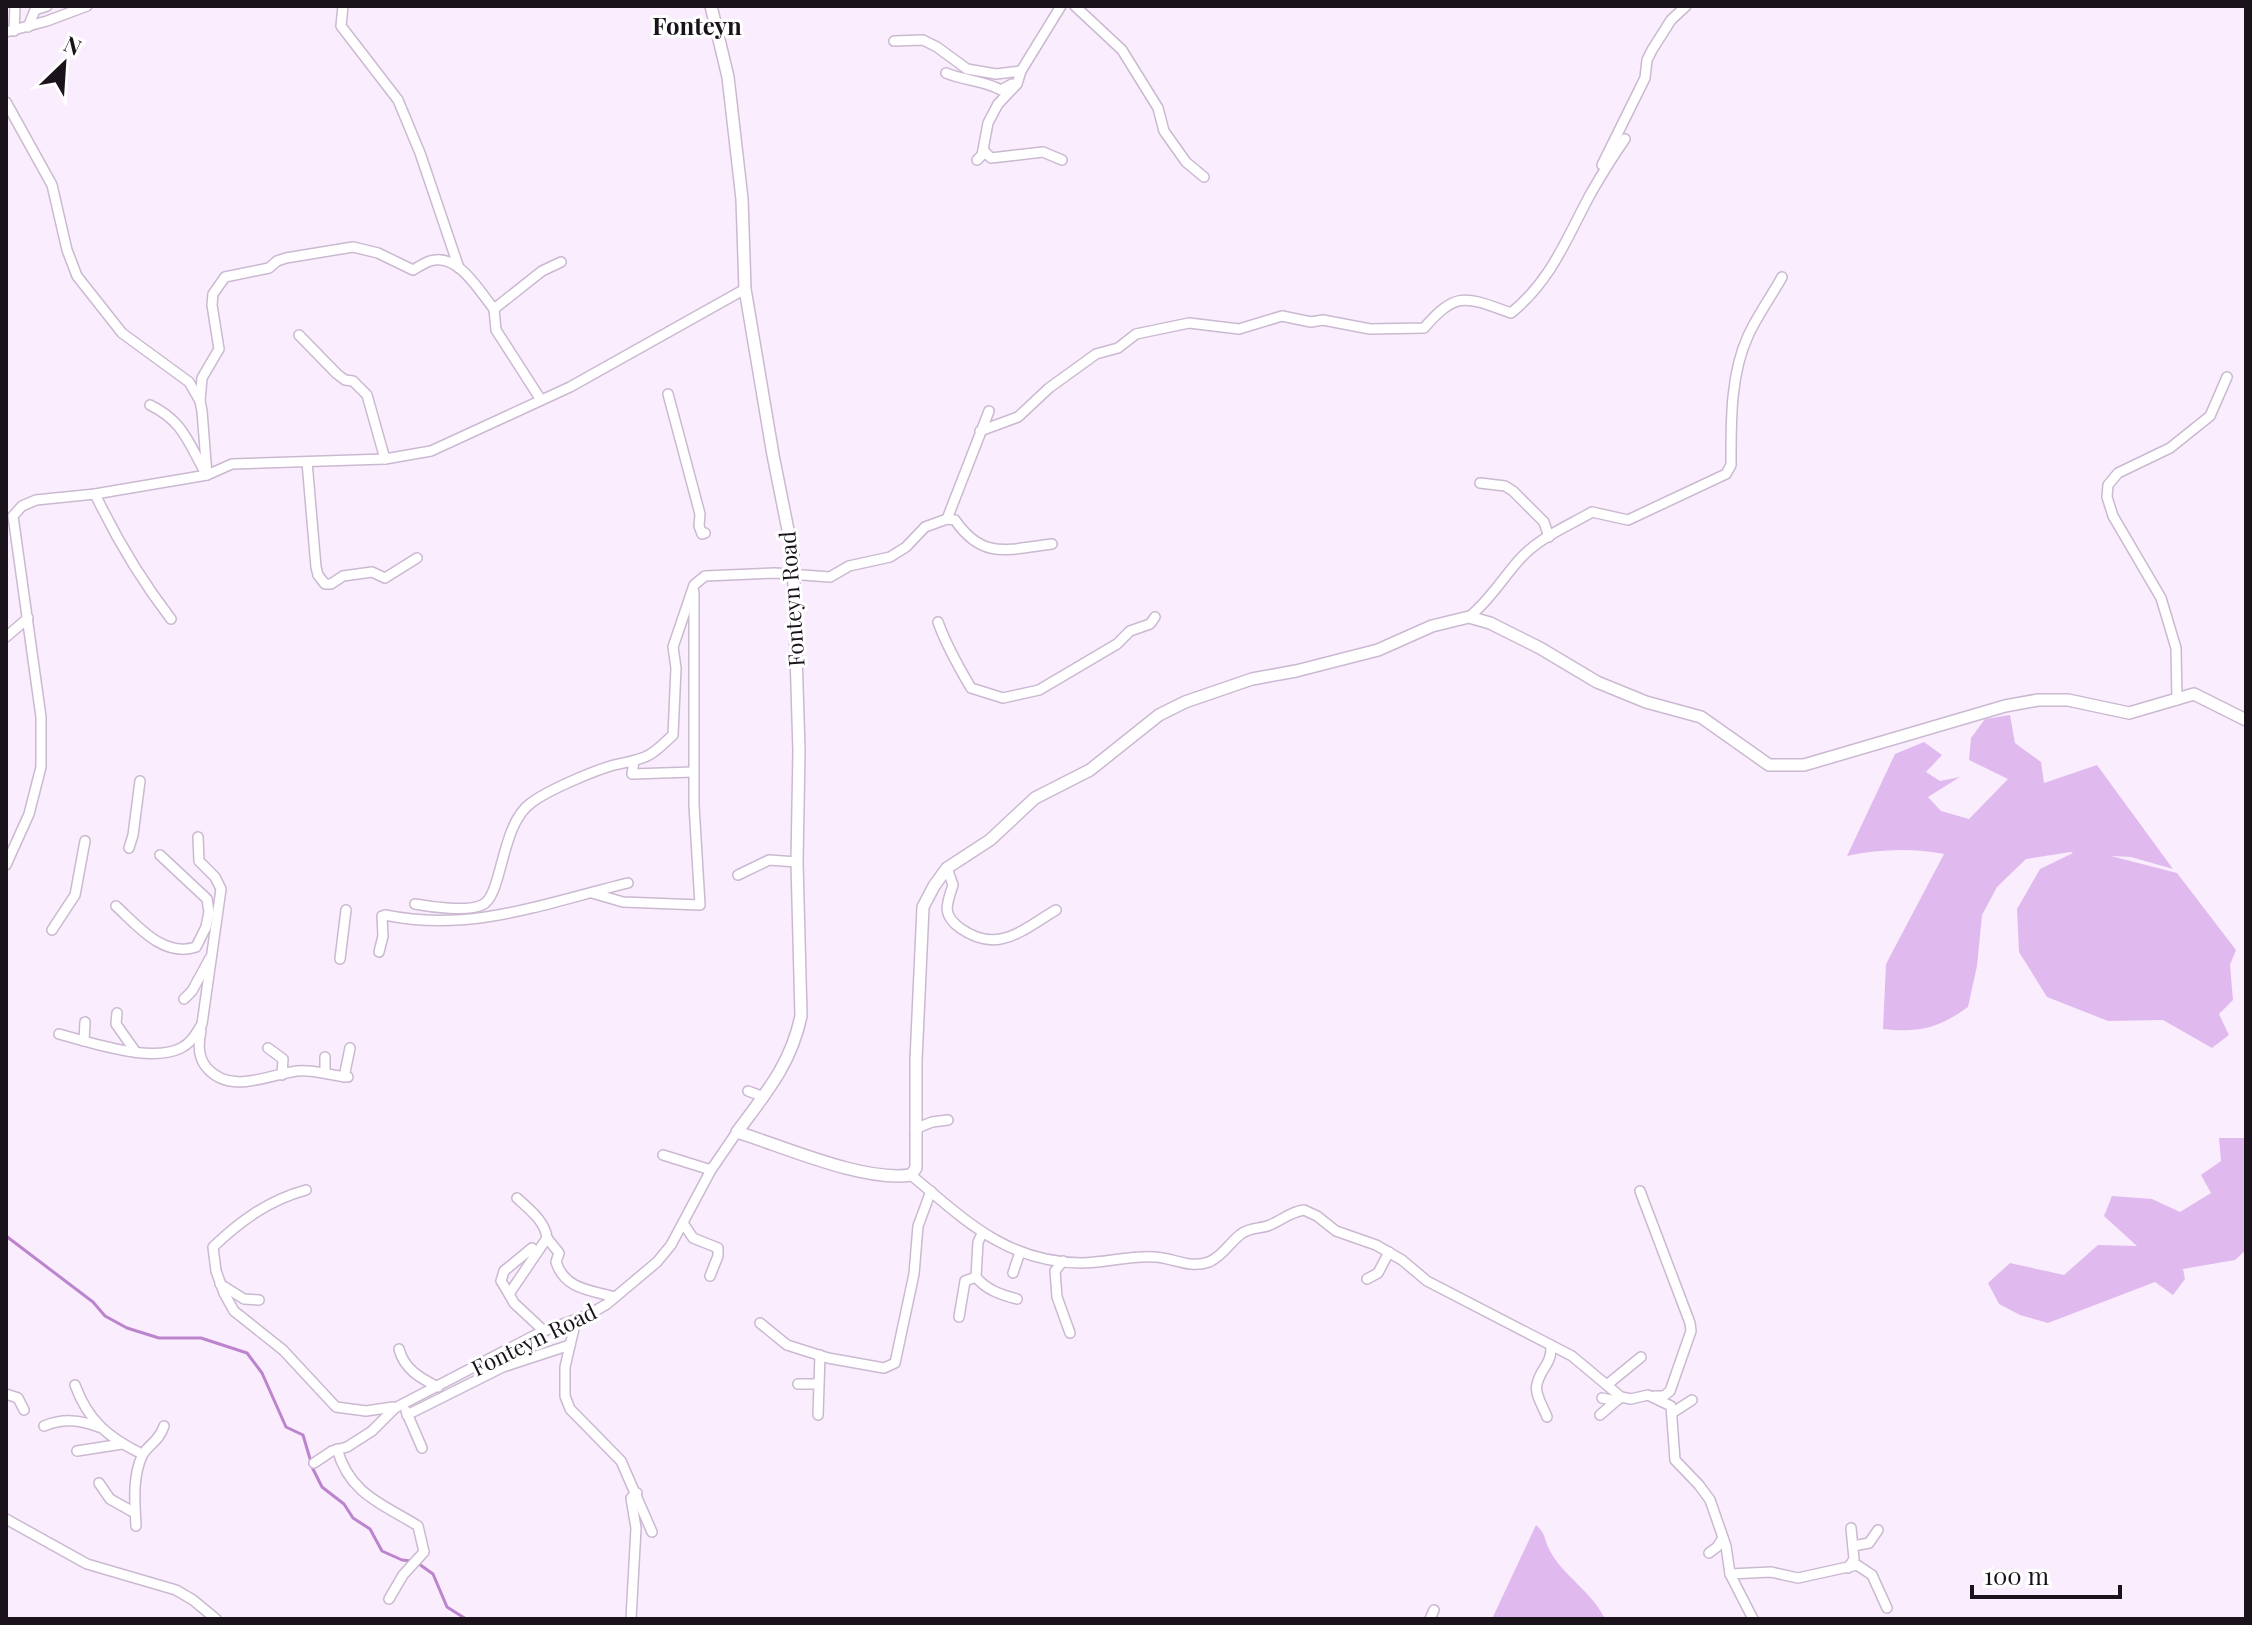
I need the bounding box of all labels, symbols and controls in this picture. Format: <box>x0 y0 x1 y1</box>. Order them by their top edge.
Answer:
district label: Fonteyn <box>652 9 742 41</box>
north arrow <box>24 24 104 104</box>
text: N <box>59 28 87 62</box>
street label: Fonteyn Road <box>771 530 811 668</box>
street label: Fonteyn Road <box>466 1296 601 1382</box>
scale bar <box>1972 1549 2120 1599</box>
text: 100 m <box>1984 1559 2049 1591</box>

